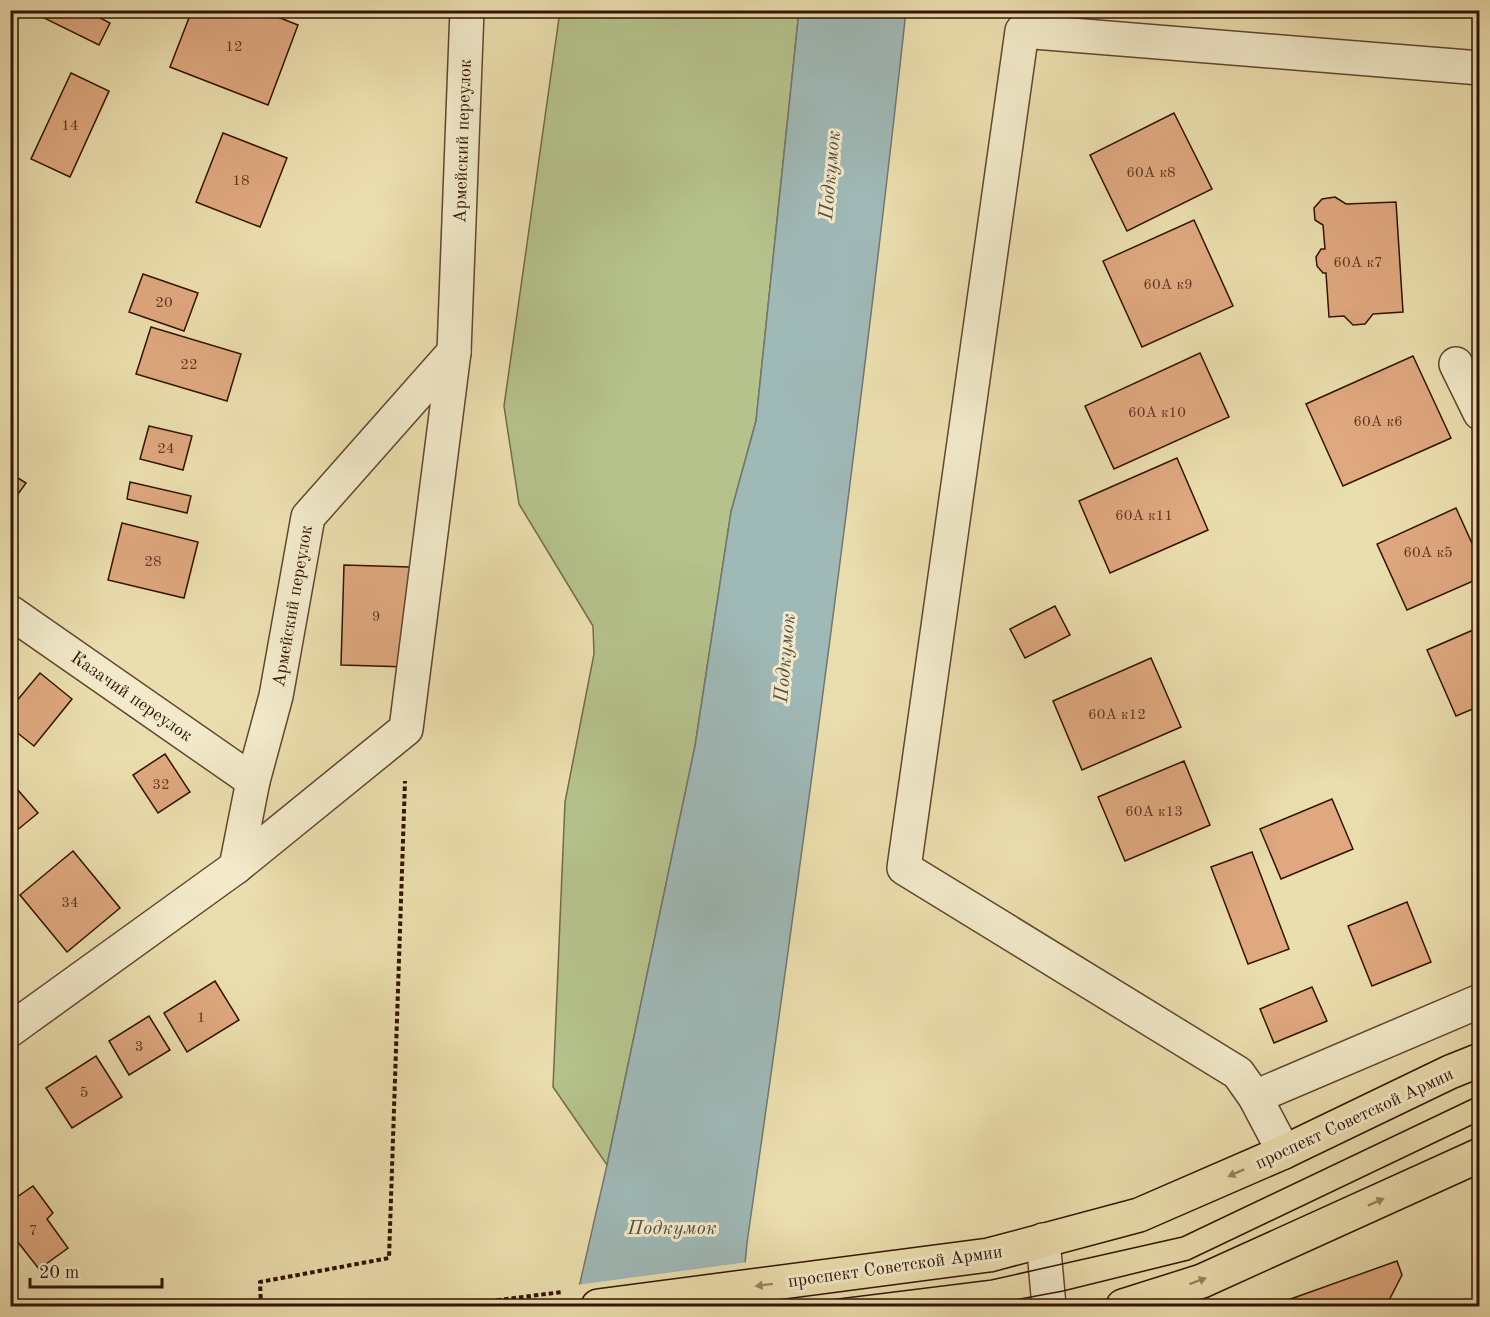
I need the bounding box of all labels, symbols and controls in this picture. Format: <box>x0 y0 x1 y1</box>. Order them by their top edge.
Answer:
house number: 12 <box>225 40 243 55</box>
street label: Армейский переулок <box>451 59 475 223</box>
house number: 14 <box>61 119 79 134</box>
water label: Подкумок <box>817 130 845 222</box>
house number: 60А к8 <box>1126 166 1176 181</box>
house number: 18 <box>232 174 250 189</box>
house number: 60А к7 <box>1333 256 1383 271</box>
house number: 60А к9 <box>1143 278 1193 293</box>
house number: 20 <box>155 296 173 311</box>
house number: 22 <box>180 358 198 373</box>
house number: 60А к10 <box>1128 406 1186 421</box>
house number: 60А к6 <box>1353 415 1403 430</box>
house number: 24 <box>157 442 175 457</box>
house number: 60А к11 <box>1115 509 1173 524</box>
street label: Армейский переулок <box>270 524 316 688</box>
house number: 60А к5 <box>1403 546 1453 561</box>
house number: 28 <box>144 555 162 570</box>
house number: 9 <box>372 610 380 625</box>
water label: Подкумок <box>772 613 800 705</box>
street label: Казачий переулок <box>68 648 195 745</box>
house number: 60А к12 <box>1088 708 1146 723</box>
house number: 32 <box>152 778 170 793</box>
house number: 60А к13 <box>1125 805 1183 820</box>
house number: 34 <box>61 896 79 911</box>
house number: 1 <box>197 1011 205 1026</box>
house number: 3 <box>135 1040 143 1055</box>
street label: проспект Советской Армии <box>1253 1065 1456 1173</box>
house number: 5 <box>80 1086 88 1101</box>
one-way arrow <box>1226 1168 1244 1178</box>
one-way arrow <box>1368 1197 1385 1206</box>
water label: Подкумок <box>626 1219 717 1239</box>
house number: 7 <box>29 1224 37 1239</box>
street label: проспект Советской Армии <box>787 1243 1004 1291</box>
scale bar <box>30 1251 162 1289</box>
text: 20 m <box>39 1264 79 1282</box>
one-way arrow <box>1190 1276 1208 1286</box>
one-way arrow <box>755 1280 774 1289</box>

